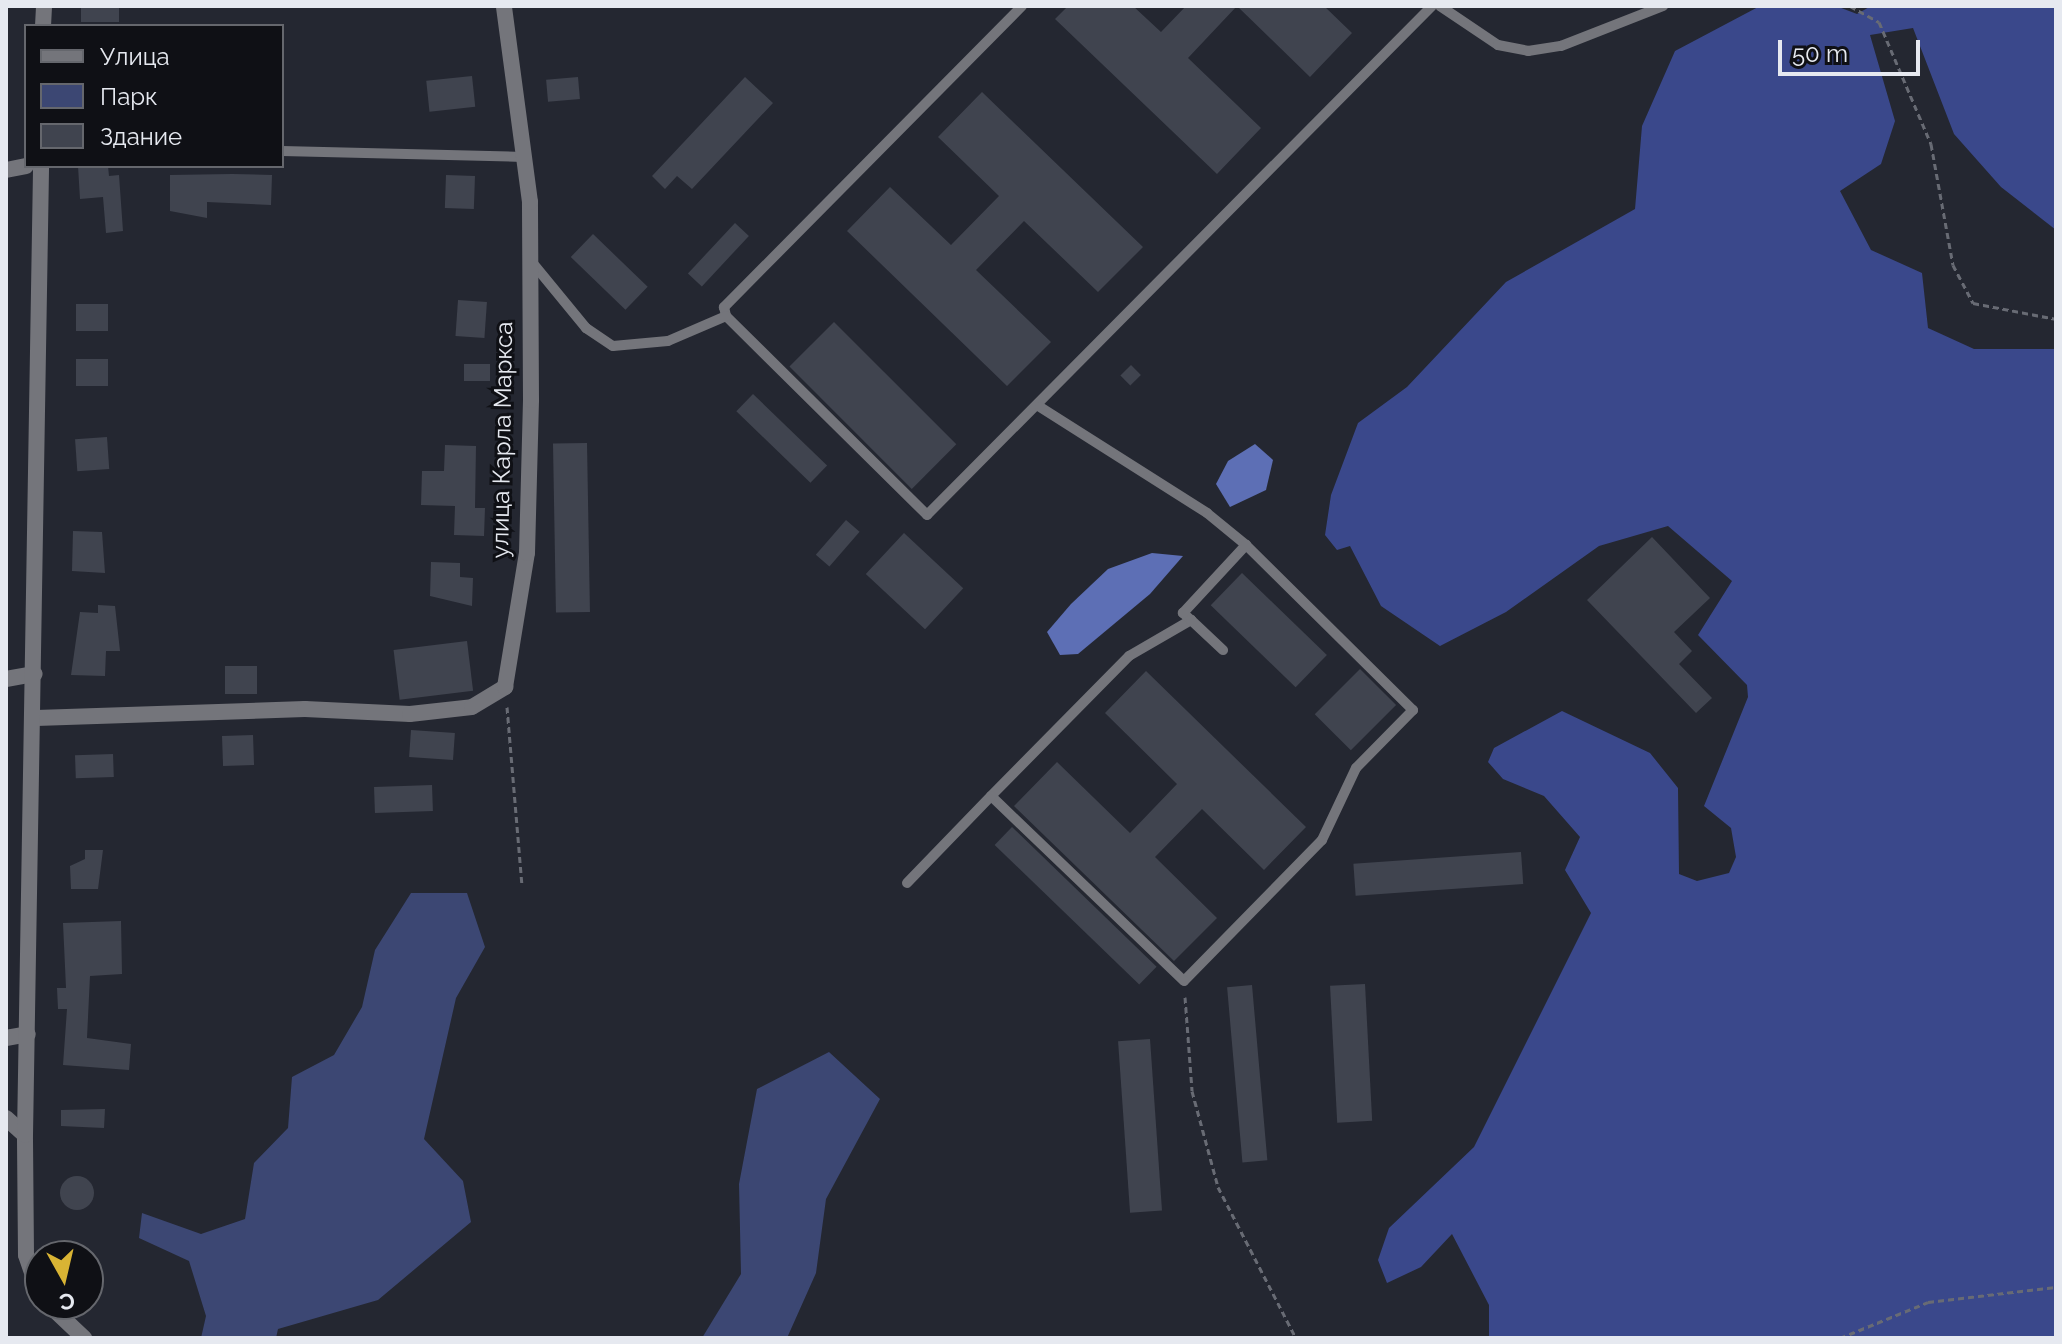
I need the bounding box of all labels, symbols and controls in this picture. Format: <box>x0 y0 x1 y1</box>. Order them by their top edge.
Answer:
legend <box>24 24 284 168</box>
scale bar <box>1782 24 1924 74</box>
text: 50 m <box>1792 39 1848 68</box>
text: Улица <box>100 42 170 71</box>
text: Парк <box>100 82 158 111</box>
text: Здание <box>100 122 182 151</box>
street label: улица Карла Маркса <box>486 321 518 559</box>
north arrow <box>24 1240 104 1320</box>
text: С <box>58 1288 76 1316</box>

